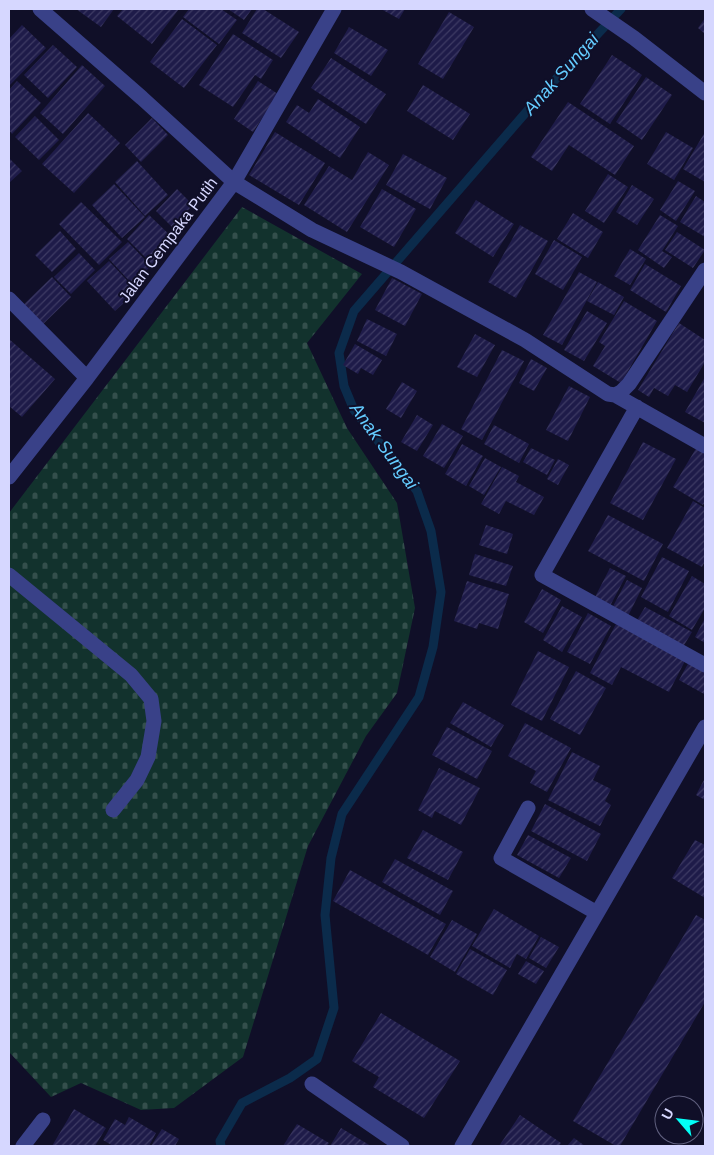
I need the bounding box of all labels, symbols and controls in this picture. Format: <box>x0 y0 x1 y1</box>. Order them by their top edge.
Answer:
water label: Anak Sungai <box>519 29 603 119</box>
street label: Jalan Cempaka Putih <box>115 174 221 306</box>
water label: Anak Sungai <box>345 398 423 494</box>
north arrow <box>654 1095 704 1145</box>
text: U <box>658 1106 677 1122</box>

